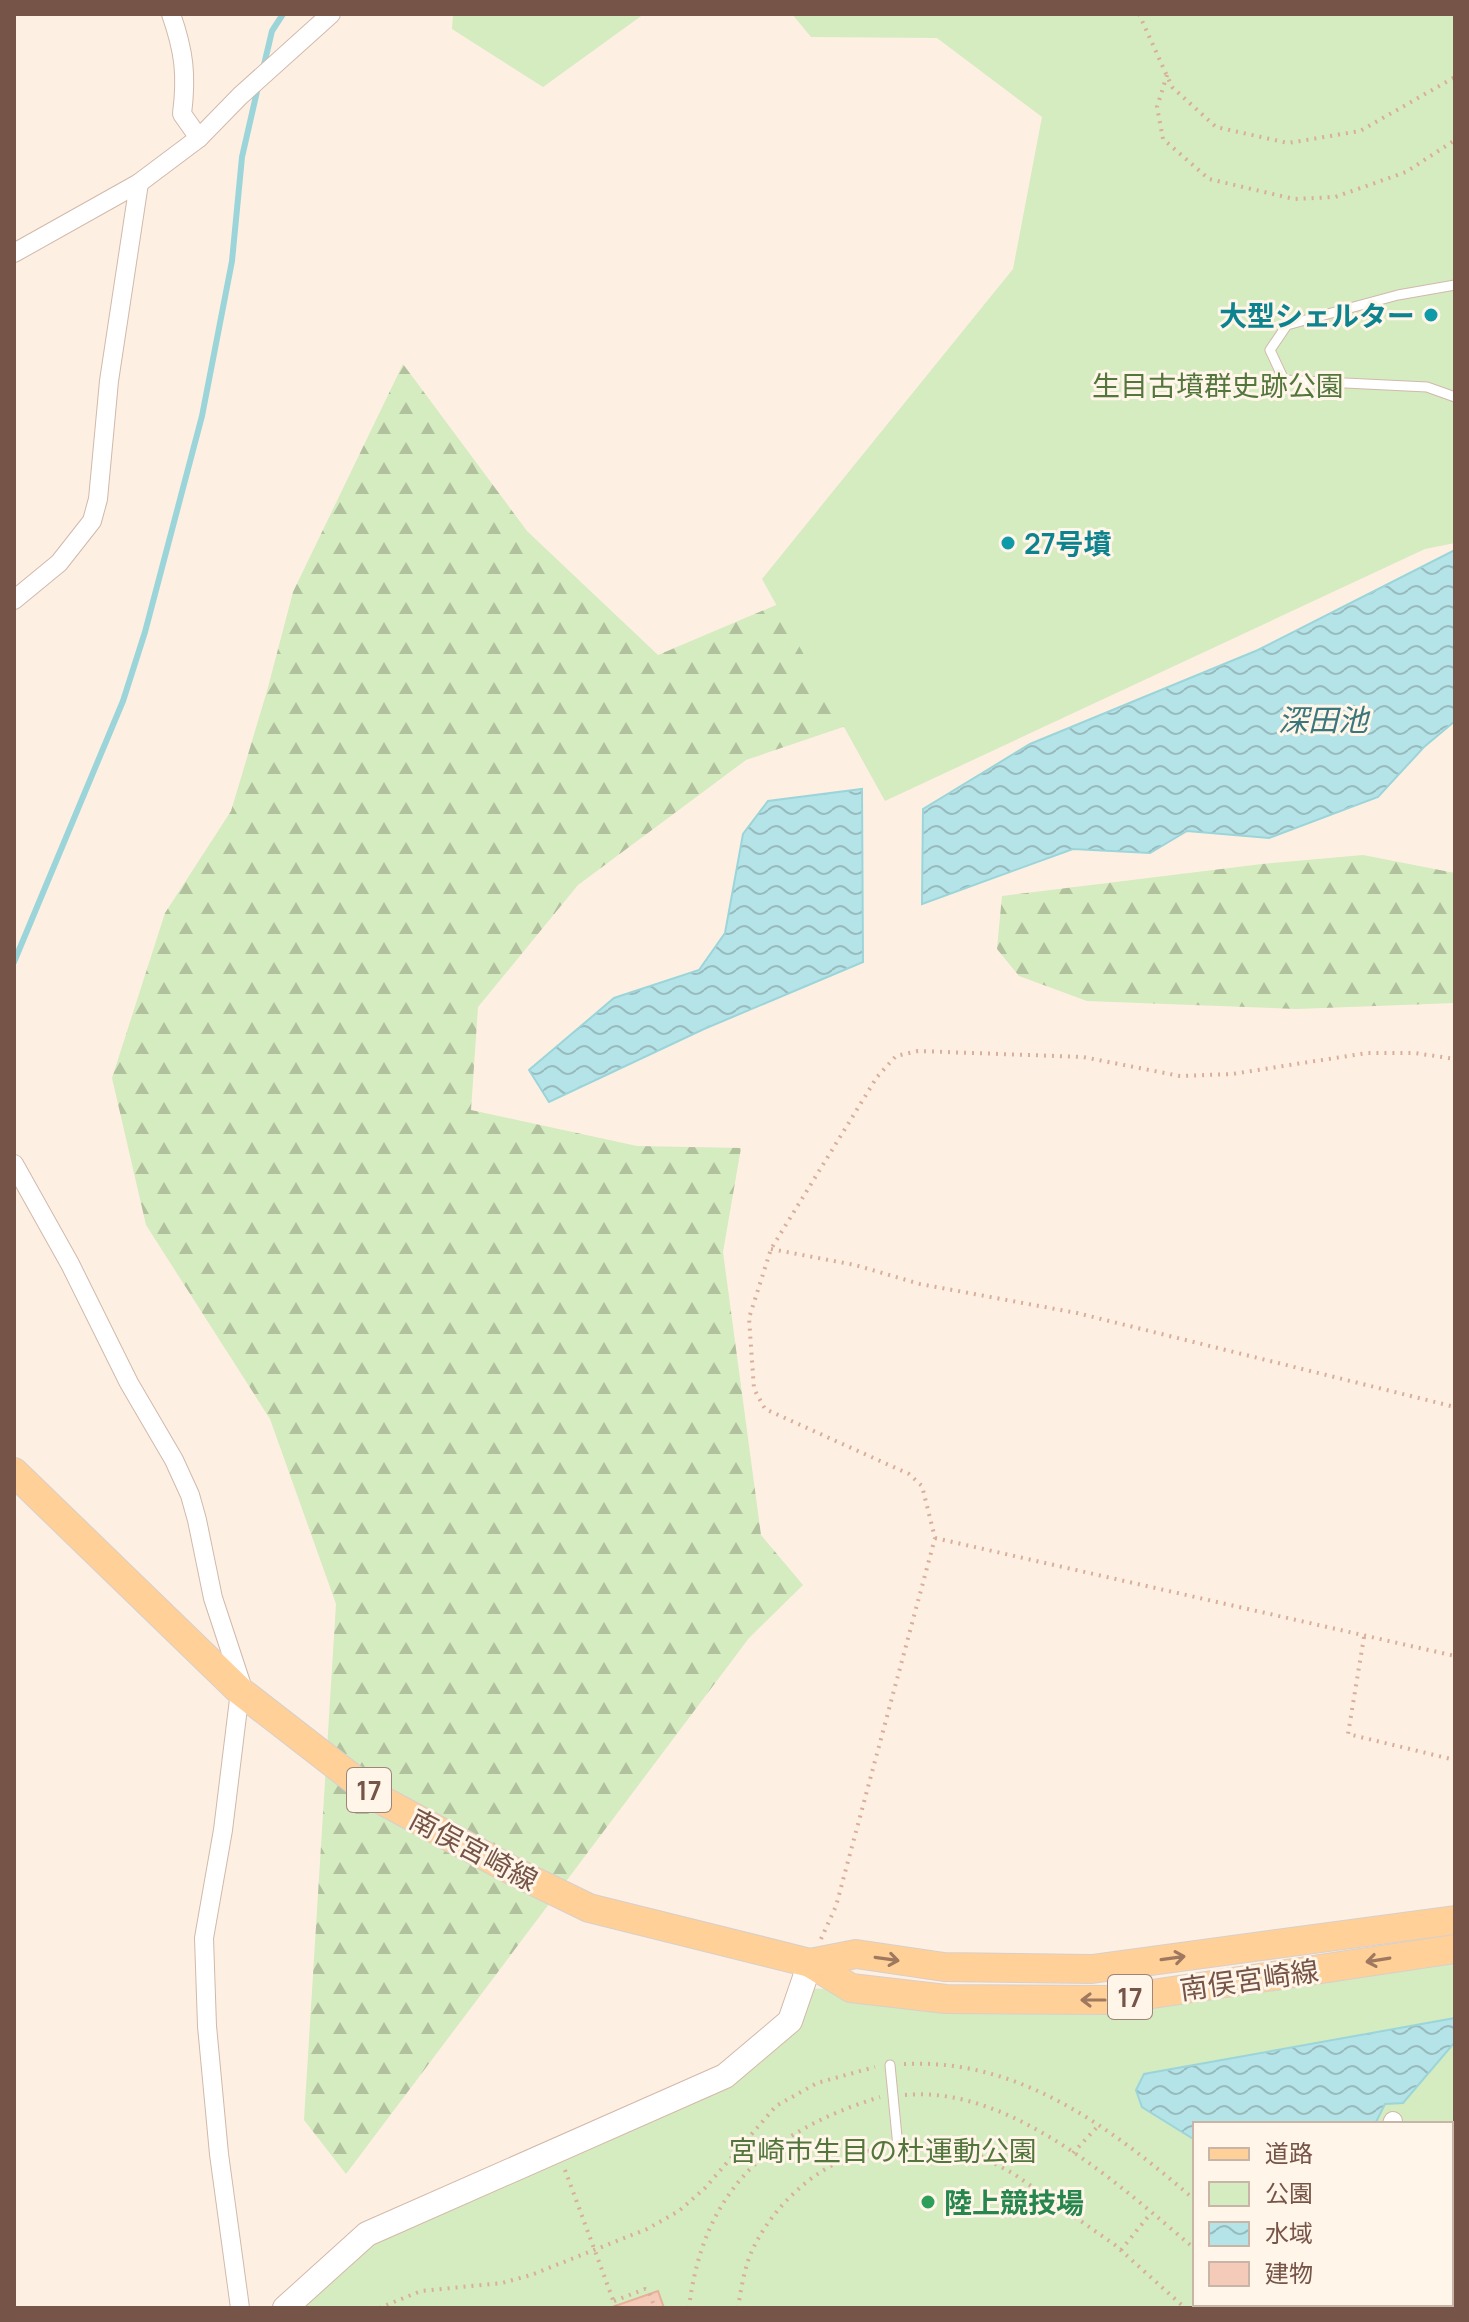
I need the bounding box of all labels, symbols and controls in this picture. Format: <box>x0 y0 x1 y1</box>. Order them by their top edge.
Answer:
place label: 大型シェルター <box>1219 296 1415 334</box>
marker: 大型シェルター <box>1422 306 1440 324</box>
park label: 生目古墳群史跡公園 <box>1092 366 1344 404</box>
place label: 27号墳 <box>1024 524 1112 562</box>
marker: 27号墳 <box>999 534 1017 552</box>
water label: 深田池 <box>1278 699 1371 740</box>
road number: 17 <box>347 1768 391 1812</box>
street label: 南俣宮崎線 <box>403 1799 545 1899</box>
one-way arrow <box>1160 1950 1186 1965</box>
street label: 南俣宮崎線 <box>1177 1950 1321 2008</box>
one-way arrow <box>874 1952 899 1967</box>
one-way arrow <box>1366 1954 1391 1969</box>
road number: 17 <box>1108 1975 1152 2019</box>
one-way arrow <box>1080 1992 1107 2008</box>
legend <box>1193 2122 1453 2306</box>
park label: 宮崎市生目の杜運動公園 <box>729 2131 1037 2169</box>
text: 道路 <box>1265 2136 1313 2169</box>
text: 公園 <box>1265 2176 1313 2209</box>
place label: 陸上競技場 <box>944 2183 1084 2221</box>
marker: 陸上競技場 <box>919 2193 937 2211</box>
text: 水域 <box>1265 2216 1313 2249</box>
text: 建物 <box>1265 2256 1313 2289</box>

